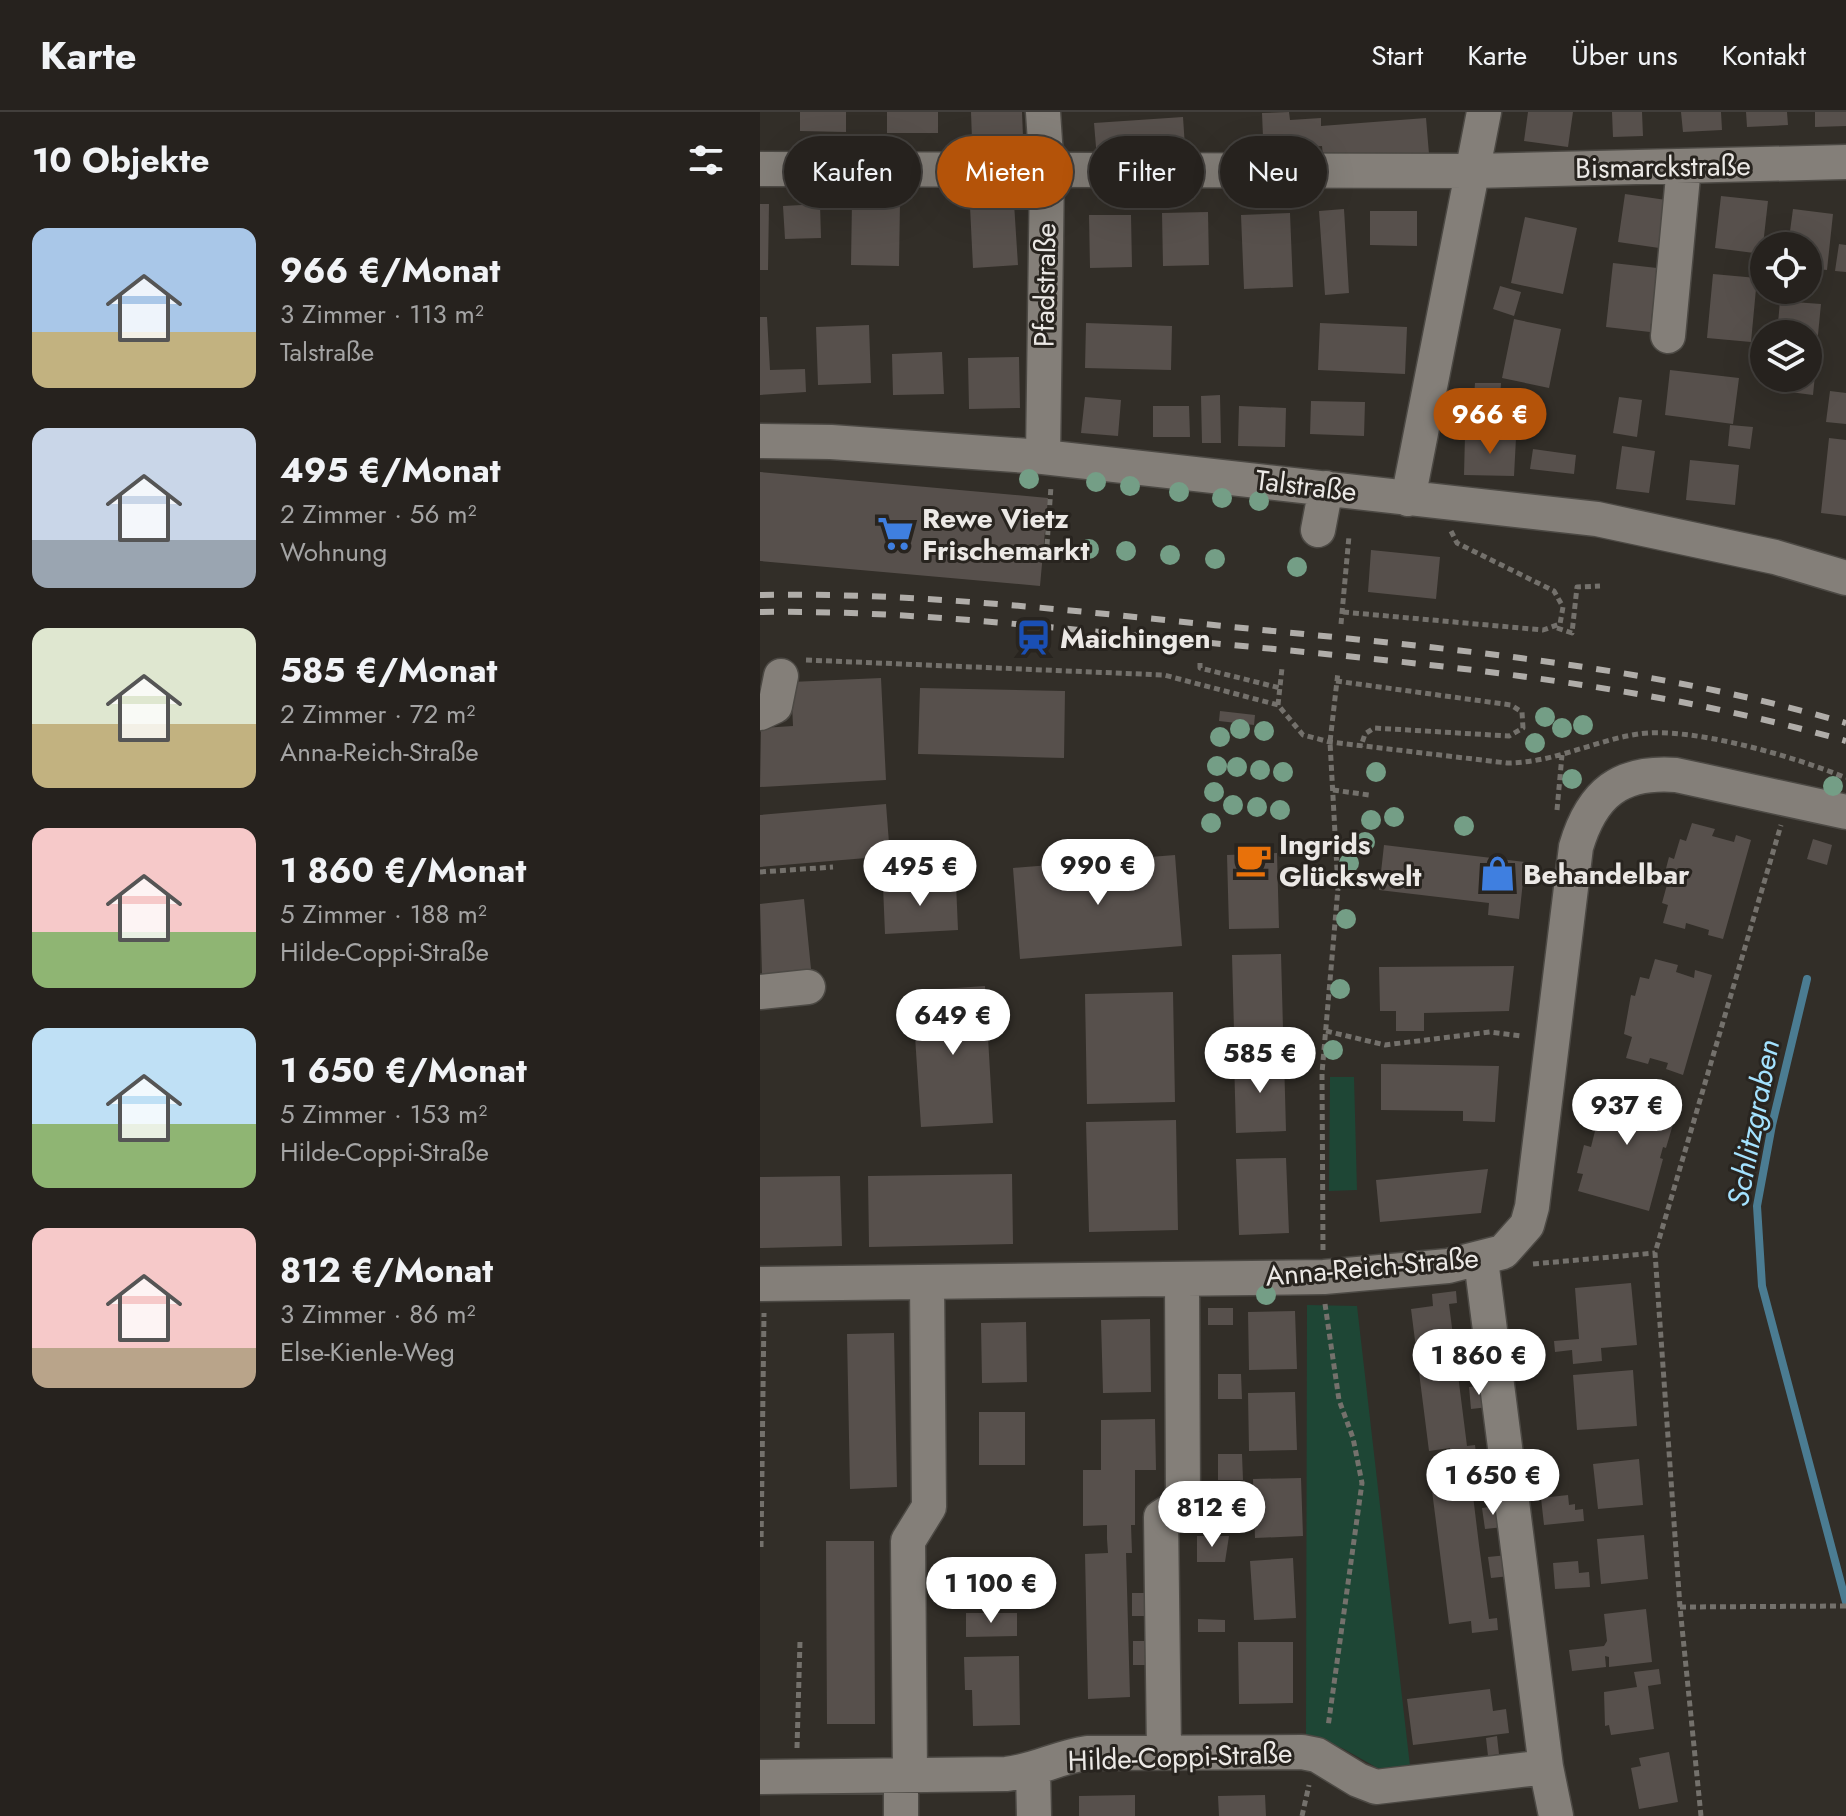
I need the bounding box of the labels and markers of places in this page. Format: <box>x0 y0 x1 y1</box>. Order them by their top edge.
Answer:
pin: 966 € <box>1434 388 1546 456</box>
place label: Rewe Vietz Frischemarkt <box>922 498 1089 571</box>
supermarket icon: Rewe Vietz Frischemarkt <box>877 515 915 553</box>
place label: Maichingen <box>1060 618 1211 659</box>
station icon: Maichingen <box>1015 619 1053 657</box>
place label: Ingrids Glückswelt <box>1279 824 1422 897</box>
pin: 990 € <box>1042 839 1154 907</box>
pin: 495 € <box>864 840 976 908</box>
cafe icon: Ingrids Glückswelt <box>1234 841 1272 879</box>
place label: Behandelbar <box>1523 854 1690 895</box>
shop icon: Behandelbar <box>1478 855 1516 893</box>
pin: 649 € <box>897 989 1009 1057</box>
pin: 585 € <box>1204 1027 1316 1095</box>
pin: 937 € <box>1571 1079 1683 1147</box>
pin: 1 860 € <box>1405 1329 1553 1397</box>
pin: 1 650 € <box>1419 1449 1567 1517</box>
pin: 812 € <box>1156 1481 1268 1549</box>
pin: 1 100 € <box>917 1557 1065 1625</box>

